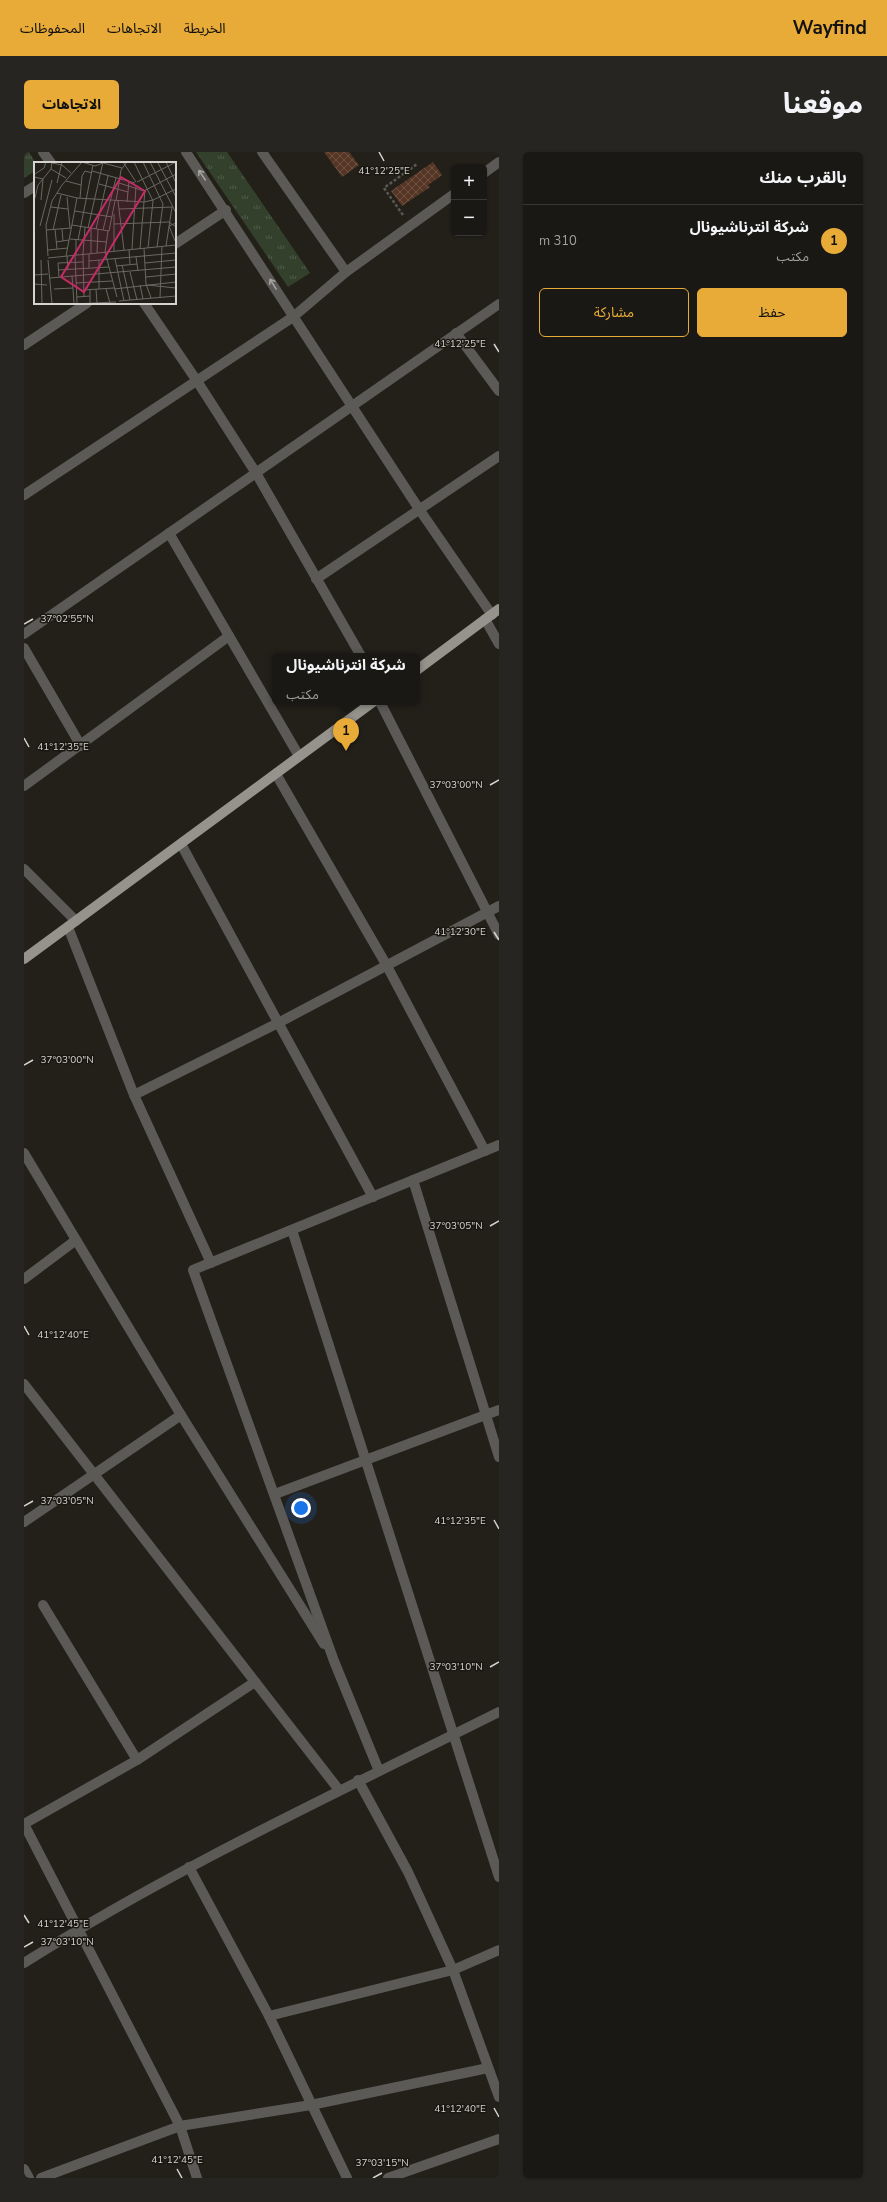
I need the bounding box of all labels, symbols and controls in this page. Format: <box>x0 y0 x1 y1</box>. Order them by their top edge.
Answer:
text: Wayfind <box>792 15 867 41</box>
text: المحفوظات <box>20 19 85 38</box>
text: الاتجاهات <box>107 19 162 38</box>
text: الخريطة <box>184 19 226 38</box>
button: الاتجاهات <box>24 80 119 129</box>
text: موقعنا <box>783 85 863 123</box>
inset map <box>34 162 176 304</box>
text: 41°12'25"E <box>358 164 410 178</box>
map controls <box>451 164 487 236</box>
button: + <box>451 164 487 200</box>
text: بالقرب منك <box>760 166 847 189</box>
one-way arrow <box>198 170 206 181</box>
button: − <box>451 200 487 236</box>
text: شركة انترناشيونال <box>690 217 809 237</box>
text: 310 m <box>539 232 577 250</box>
text: 1 <box>830 232 838 250</box>
text: مكتب <box>777 248 809 266</box>
one-way arrow <box>268 279 277 290</box>
button: مشاركة <box>539 288 689 337</box>
button: حفظ <box>697 288 847 337</box>
text: 41°12'25"E <box>434 337 486 351</box>
text: 37°02'55"N <box>40 612 94 626</box>
popup <box>272 653 420 705</box>
text: شركة انترناشيونال <box>286 655 406 675</box>
text: مكتب <box>286 686 319 704</box>
pin: 1 <box>333 718 359 751</box>
text: 41°12'35"E <box>37 740 89 754</box>
text: 37°03'00"N <box>429 778 483 792</box>
text: 41°12'30"E <box>434 925 486 939</box>
text: 37°03'00"N <box>40 1053 94 1067</box>
text: 37°03'05"N <box>429 1219 483 1233</box>
text: 41°12'40"E <box>37 1328 89 1342</box>
text: 37°03'05"N <box>40 1494 94 1508</box>
your location <box>291 1498 311 1518</box>
text: 41°12'35"E <box>434 1514 486 1528</box>
text: 37°03'10"N <box>429 1660 483 1674</box>
text: 41°12'45"E <box>37 1917 89 1931</box>
text: 37°03'10"N <box>40 1935 94 1949</box>
text: 41°12'40"E <box>434 2102 486 2116</box>
text: 41°12'45"E <box>151 2153 203 2167</box>
text: 37°03'15"N <box>355 2156 409 2170</box>

